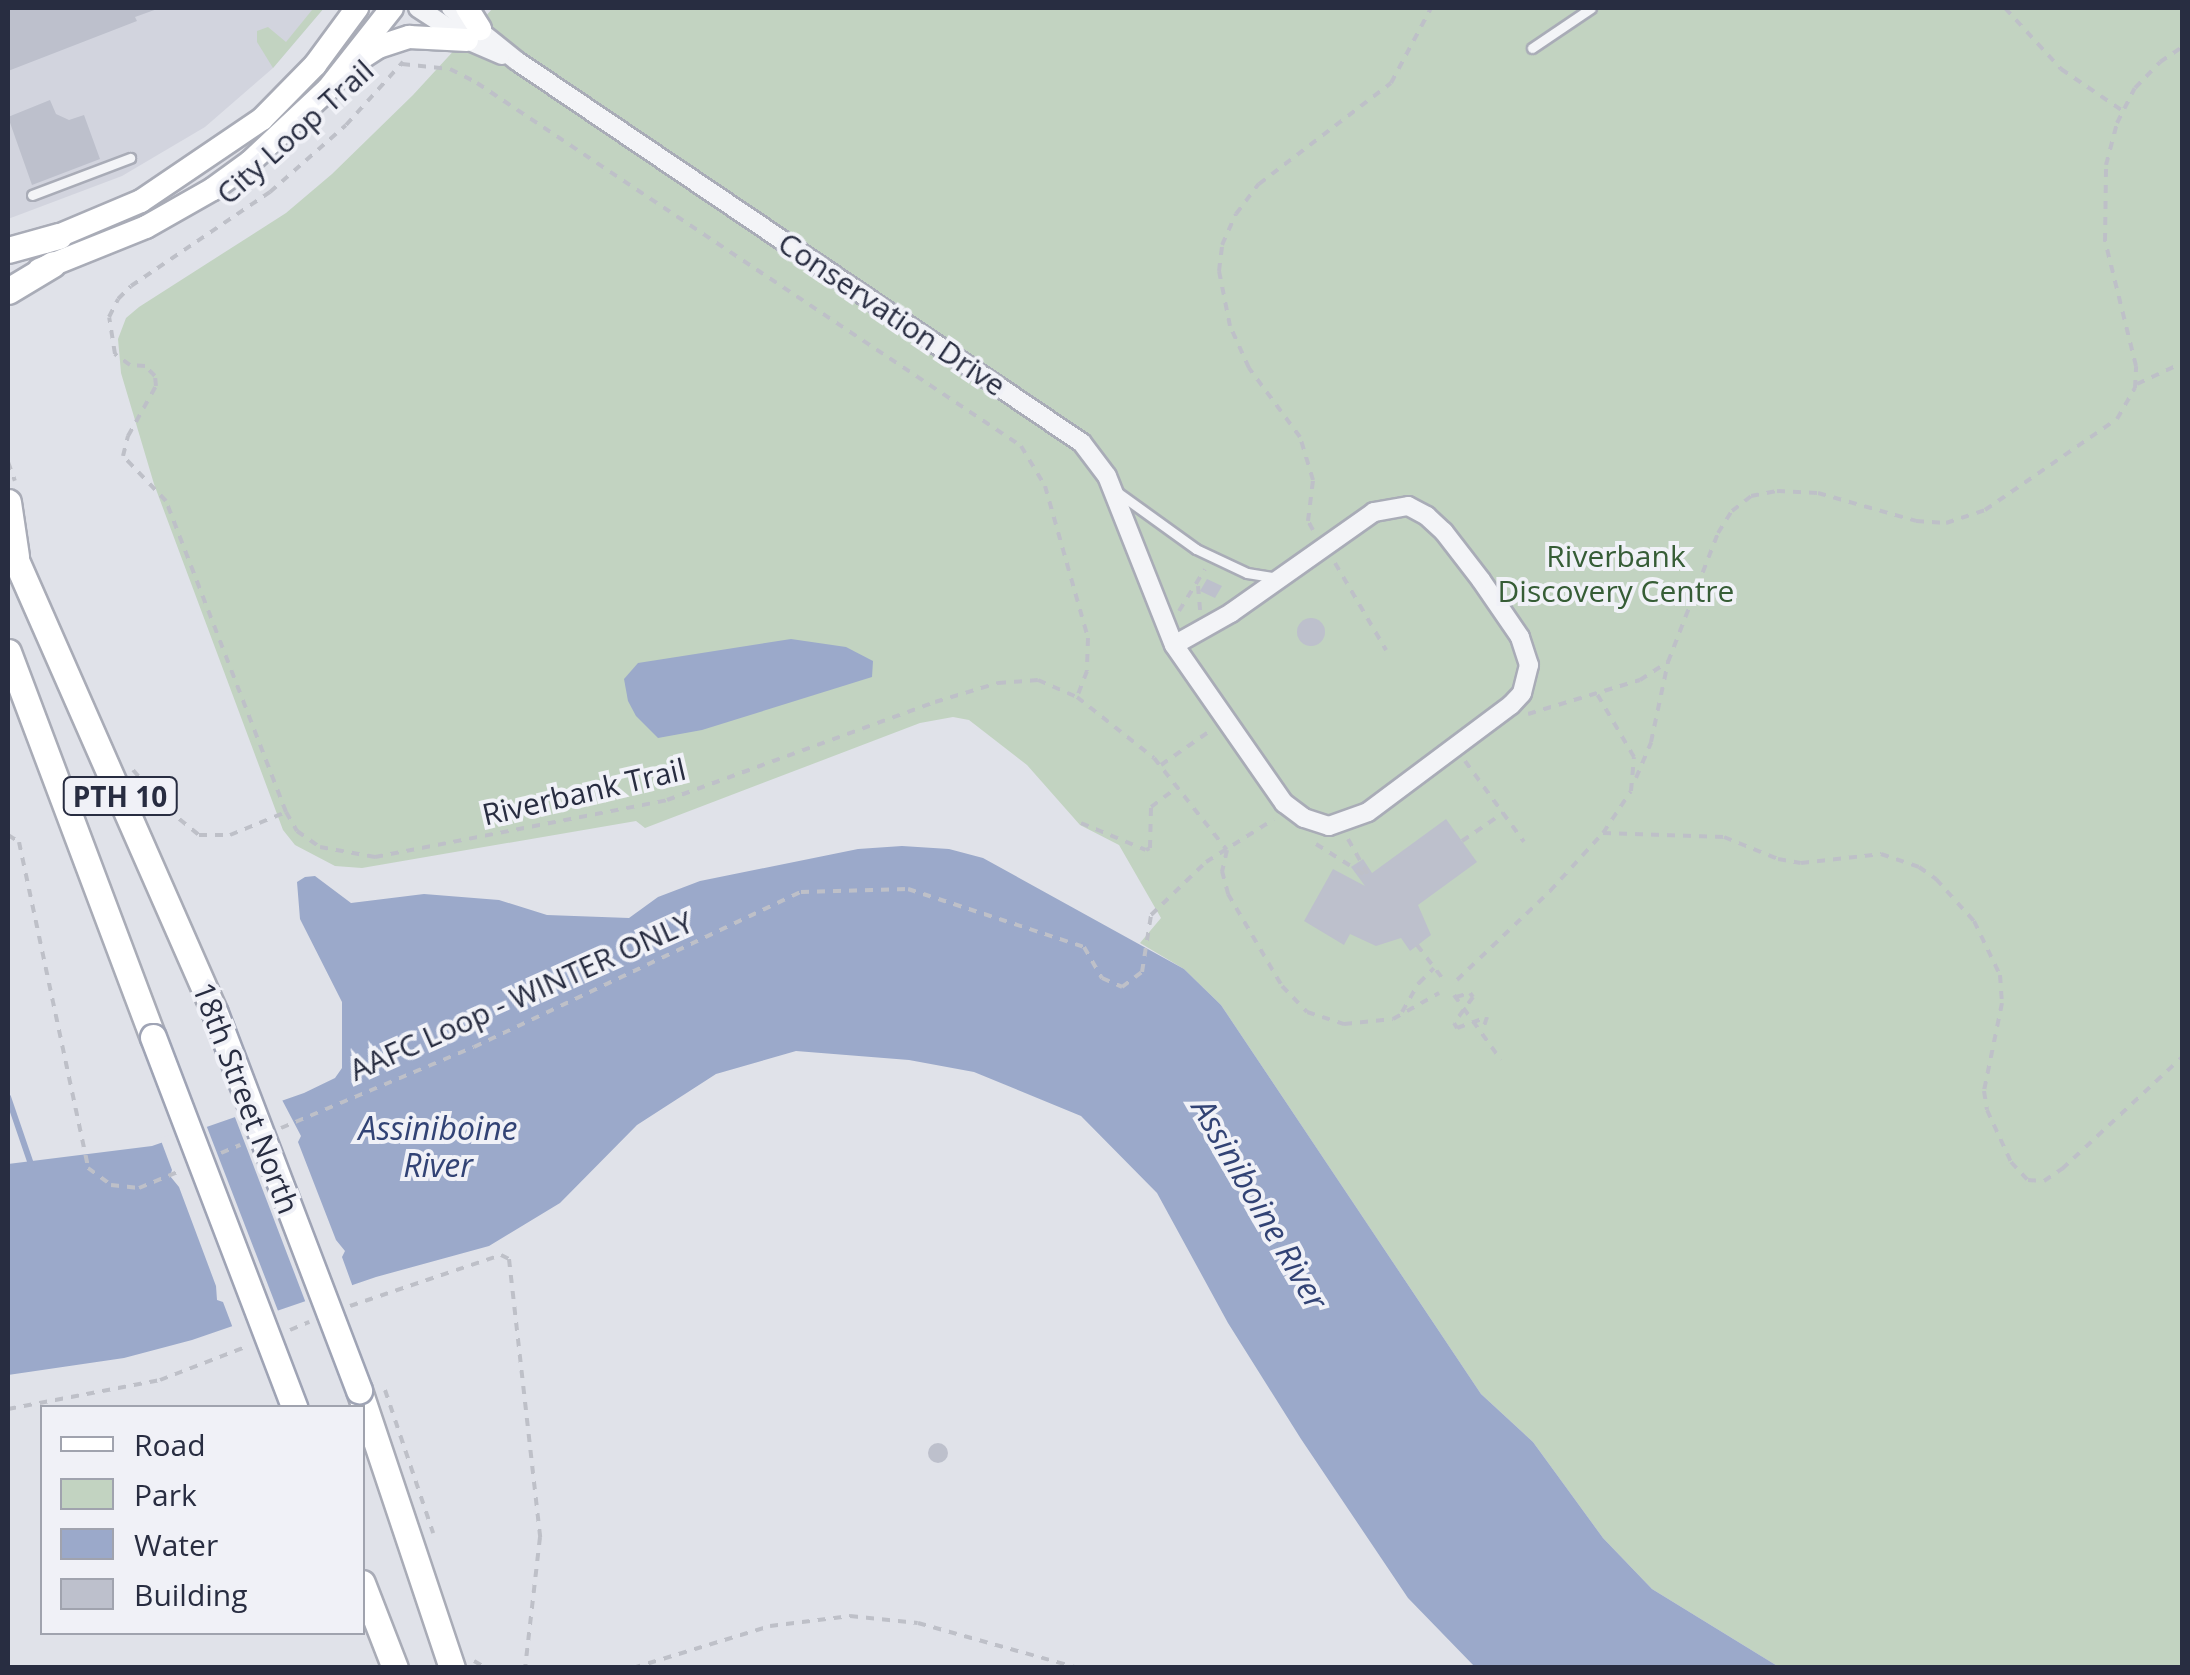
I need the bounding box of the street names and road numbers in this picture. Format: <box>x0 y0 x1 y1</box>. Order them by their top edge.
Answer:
street label: City Loop Trail <box>209 52 381 212</box>
street label: Conservation Drive <box>772 225 1012 403</box>
street label: Riverbank Trail <box>479 751 689 833</box>
road number: PTH 10 <box>62 773 178 819</box>
street label: AAFC Loop - WINTER ONLY <box>344 904 698 1088</box>
street label: 18th Street North <box>185 977 307 1219</box>

